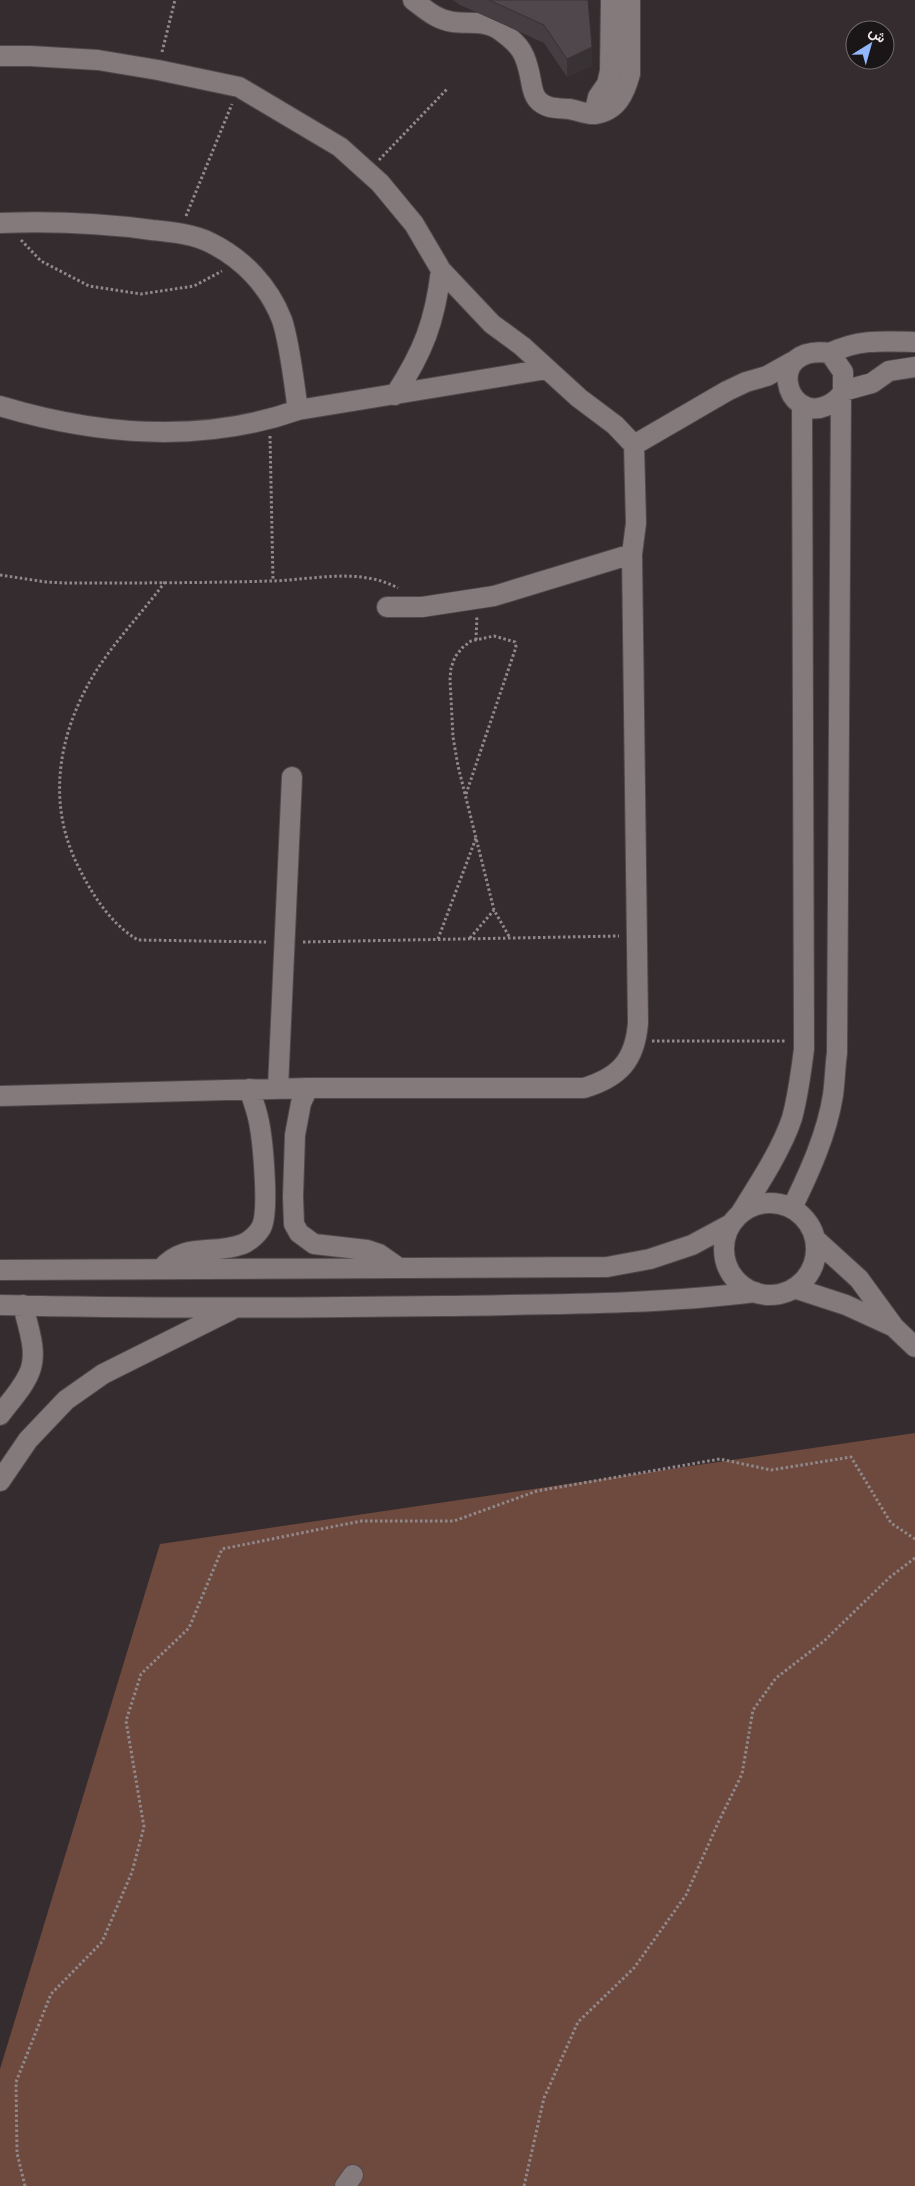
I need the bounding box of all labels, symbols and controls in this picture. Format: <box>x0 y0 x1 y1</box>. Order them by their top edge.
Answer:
north arrow <box>845 20 895 70</box>
text: ش <box>866 22 890 47</box>

